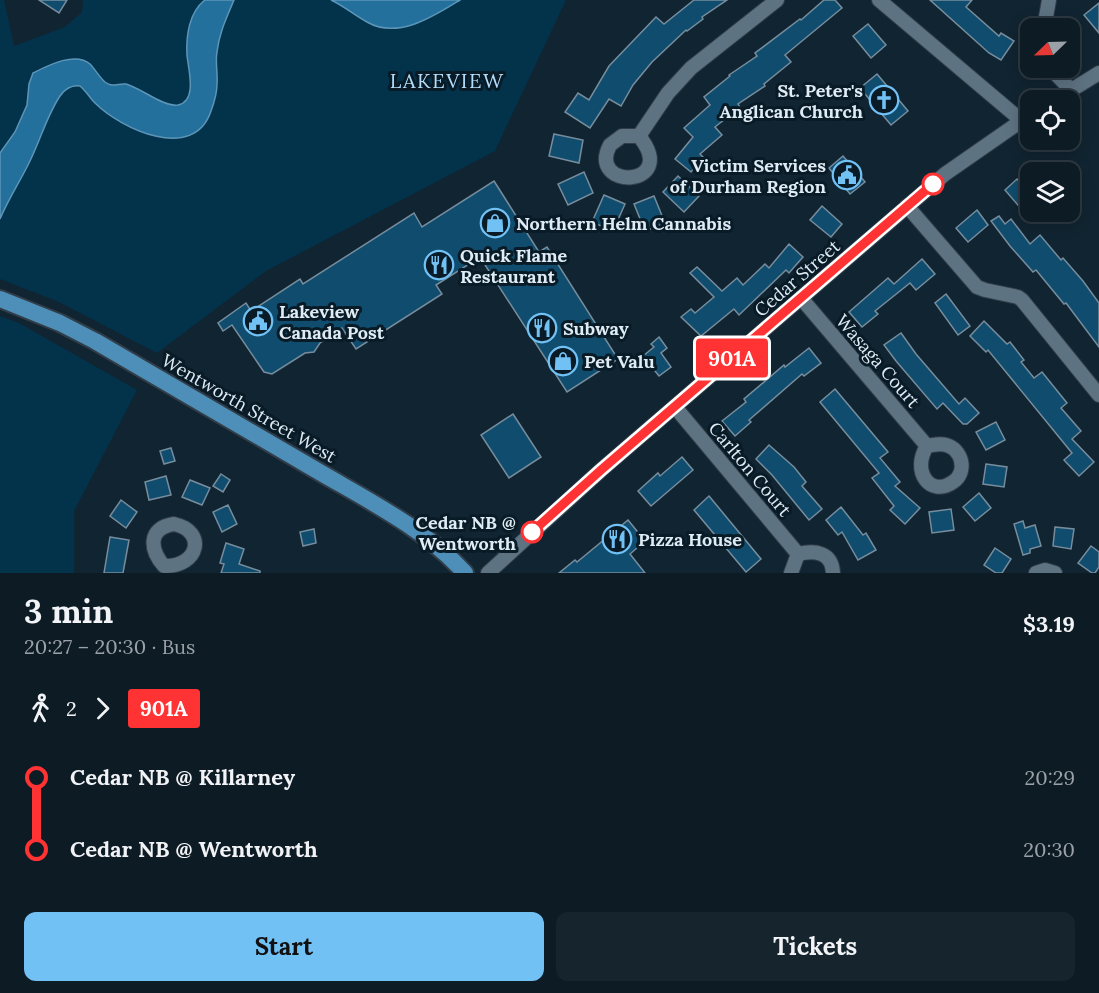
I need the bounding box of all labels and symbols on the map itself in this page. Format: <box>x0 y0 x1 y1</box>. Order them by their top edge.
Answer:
north arrow <box>1020 18 1080 78</box>
district label: LAKEVIEW <box>390 68 504 93</box>
place label: St. Peter's Anglican Church <box>720 79 863 123</box>
church icon: St. Peter's Anglican Church <box>868 84 900 116</box>
place label: Victim Services of Durham Region <box>670 154 827 198</box>
public building icon: Victim Services of Durham Region <box>831 159 863 191</box>
unlabelled marker <box>922 173 944 195</box>
shop icon: Northern Helm Cannabis <box>479 207 511 239</box>
place label: Northern Helm Cannabis <box>516 212 731 235</box>
street label: Cedar Street <box>750 235 845 321</box>
place label: Quick Flame Restaurant <box>460 244 568 288</box>
restaurant icon: Quick Flame Restaurant <box>423 249 455 281</box>
place label: Lakeview Canada Post <box>279 300 385 344</box>
public building icon: Lakeview Canada Post <box>242 305 274 337</box>
street label: Wasaga Court <box>831 309 925 413</box>
restaurant icon: Subway <box>526 312 558 344</box>
place label: Subway <box>563 317 629 340</box>
line badge: 901A <box>690 338 774 378</box>
shop icon: Pet Valu <box>547 345 579 377</box>
street label: Wentworth Street West <box>157 348 341 468</box>
place label: Pet Valu <box>584 350 655 373</box>
street label: Carlton Court <box>704 417 796 521</box>
place label: Cedar NB @ Wentworth <box>416 511 516 555</box>
marker: Cedar NB @ Wentworth <box>521 521 543 543</box>
restaurant icon: Pizza House <box>601 523 633 555</box>
place label: Pizza House <box>638 528 742 551</box>

